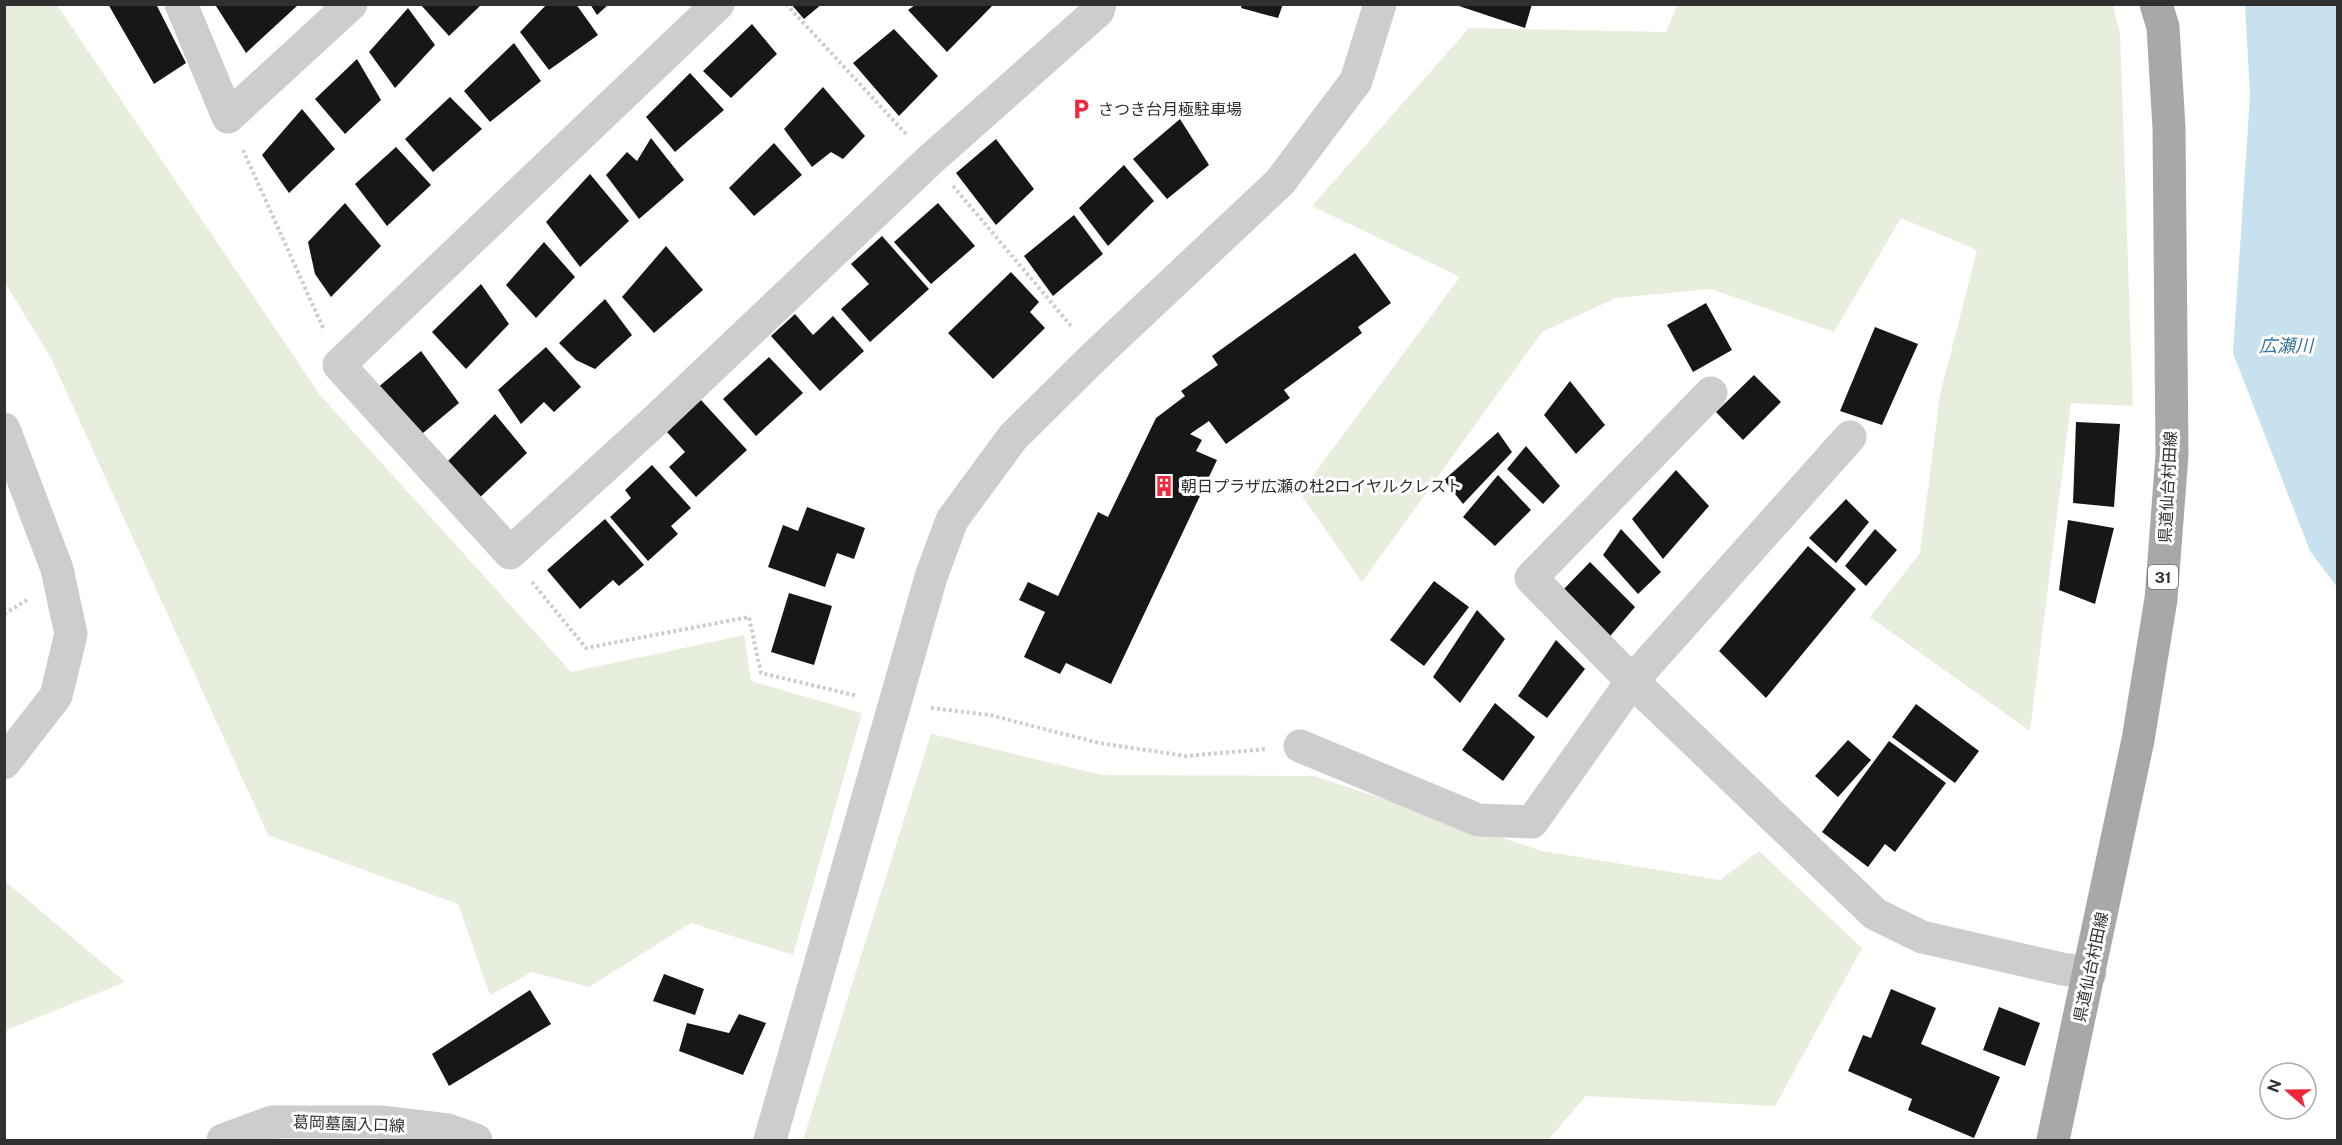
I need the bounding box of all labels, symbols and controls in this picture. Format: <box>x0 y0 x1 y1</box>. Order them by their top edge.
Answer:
parking icon: さつき台月極駐車場 <box>1069 97 1093 121</box>
place label: さつき台月極駐車場 <box>1098 100 1242 119</box>
water label: 広瀬川 <box>2259 335 2315 356</box>
street label: 県道仙台村田線 <box>2156 431 2180 543</box>
building icon: 朝日プラザ広瀬の杜2ロイヤルクレスト <box>1152 474 1176 498</box>
place label: 朝日プラザ広瀬の杜2ロイヤルクレスト <box>1181 477 1462 496</box>
road number: 31 <box>2148 565 2178 589</box>
street label: 県道仙台村田線 <box>2070 910 2112 1024</box>
north arrow <box>2258 1061 2318 1121</box>
text: N <box>2263 1077 2285 1095</box>
street label: 葛岡墓園入口線 <box>293 1113 405 1135</box>

